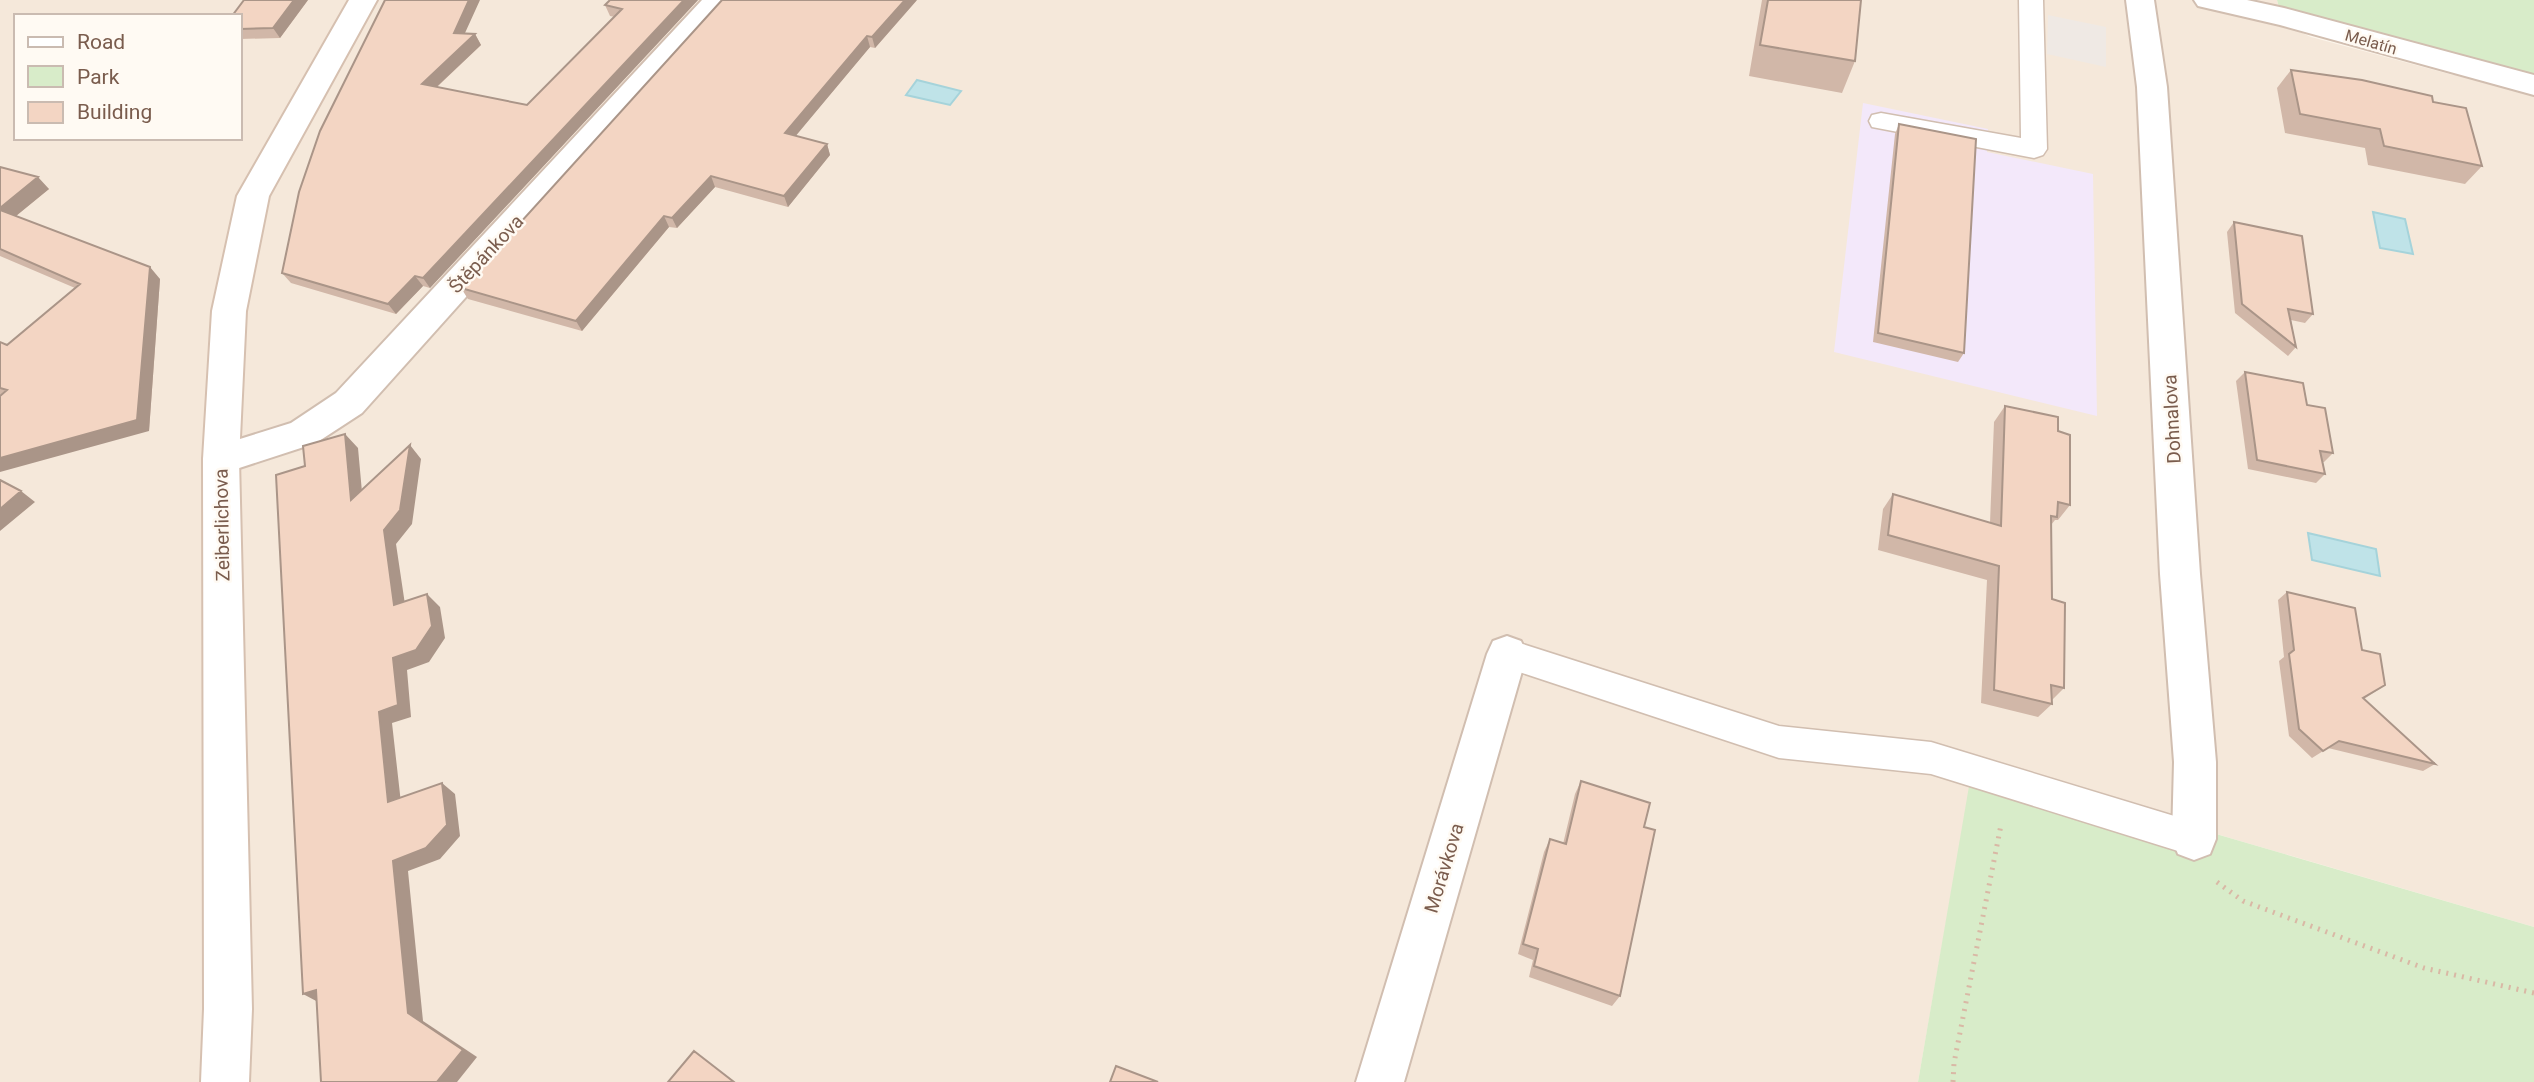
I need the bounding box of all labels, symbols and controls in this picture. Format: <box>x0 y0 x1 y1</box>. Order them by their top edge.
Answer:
legend <box>14 14 242 140</box>
street label: Melatín <box>2343 26 2399 58</box>
text: Road <box>77 30 125 54</box>
text: Park <box>77 65 120 89</box>
text: Building <box>77 100 152 124</box>
street label: Štěpánkova <box>444 210 528 298</box>
street label: Dohnalova <box>2158 374 2186 464</box>
street label: Zeiberlichova <box>210 468 234 582</box>
street label: Morávkova <box>1419 820 1469 916</box>

